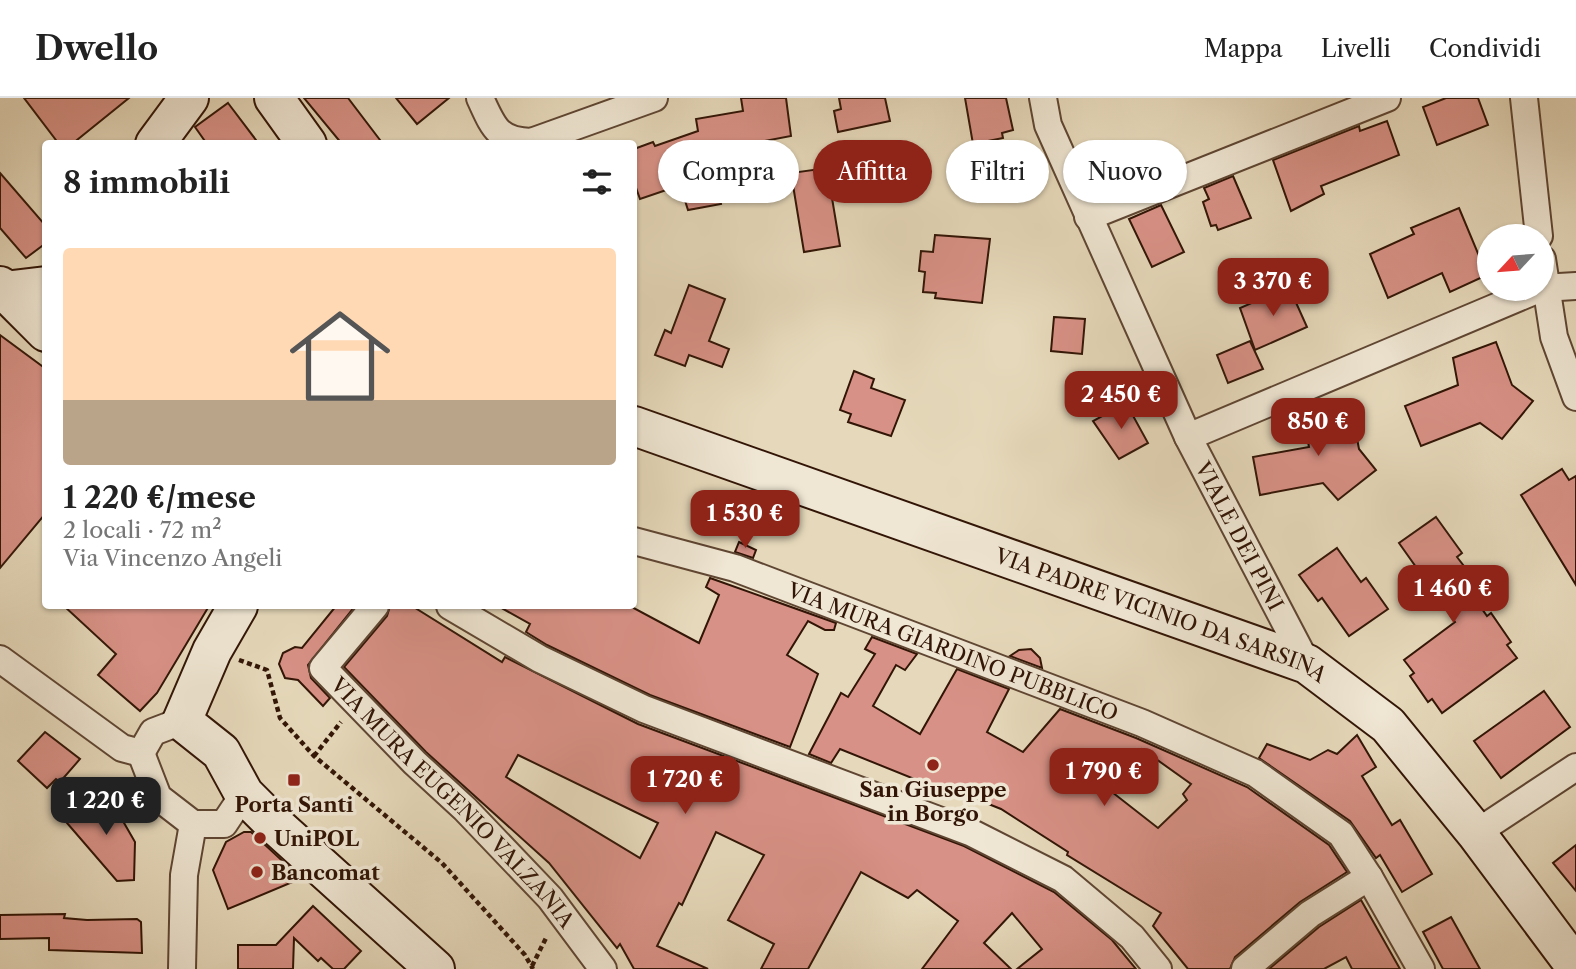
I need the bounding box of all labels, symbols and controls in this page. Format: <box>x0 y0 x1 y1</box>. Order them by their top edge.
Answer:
text: Dwello <box>35 28 158 69</box>
text: Mappa <box>1204 34 1283 63</box>
text: Livelli <box>1321 34 1391 63</box>
text: Condividi <box>1429 34 1541 63</box>
chip: Compra <box>658 140 799 203</box>
chip: Affitta <box>813 140 932 203</box>
chip: Filtri <box>946 140 1049 203</box>
chip: Nuovo <box>1063 140 1187 203</box>
icon: filters <box>578 163 616 201</box>
text: 8 immobili <box>63 164 230 201</box>
north arrow <box>1477 224 1554 301</box>
map controls <box>1477 224 1554 301</box>
pin: 3 370 € <box>1208 258 1338 318</box>
text: 3 370 € <box>1234 267 1312 295</box>
icon: home <box>277 293 403 419</box>
pin: 2 450 € <box>1056 372 1186 431</box>
text: 2 450 € <box>1081 380 1161 408</box>
pin: 850 € <box>1269 398 1367 458</box>
text: 850 € <box>1287 407 1349 435</box>
street label: VIALE DEI PINI <box>1190 456 1289 614</box>
text: 1 220 €/mese <box>63 479 256 516</box>
pin: 1 530 € <box>680 490 810 550</box>
text: 1 530 € <box>707 499 783 527</box>
text: 2 locali · 72 m² <box>63 516 222 544</box>
street label: VIA PADRE VICINIO DA SARSINA <box>991 542 1332 687</box>
text: Via Vincenzo Angeli <box>63 544 282 572</box>
pin: 1 460 € <box>1388 566 1518 625</box>
text: 1 460 € <box>1414 574 1492 602</box>
street label: VIA MURA GIARDINO PUBBLICO <box>783 576 1122 725</box>
street label: VIA MURA EUGENIO VALZANIA <box>325 671 580 933</box>
pin: 1 790 € <box>1039 748 1169 808</box>
pin: 1 720 € <box>620 756 750 816</box>
marker: San Giuseppe in Borgo <box>925 757 941 773</box>
text: 1 790 € <box>1066 757 1142 785</box>
text: 1 720 € <box>647 765 723 793</box>
marker: Porta Santi <box>286 772 302 788</box>
place label: San Giuseppe in Borgo <box>859 777 1007 826</box>
pin: 1 220 € <box>41 778 171 837</box>
text: 1 220 € <box>67 786 145 814</box>
place label: Porta Santi <box>235 792 354 817</box>
place label: UniPOL <box>274 826 360 851</box>
marker: UniPOL <box>252 830 268 846</box>
place label: Bancomat <box>271 860 380 885</box>
marker: Bancomat <box>249 864 265 880</box>

